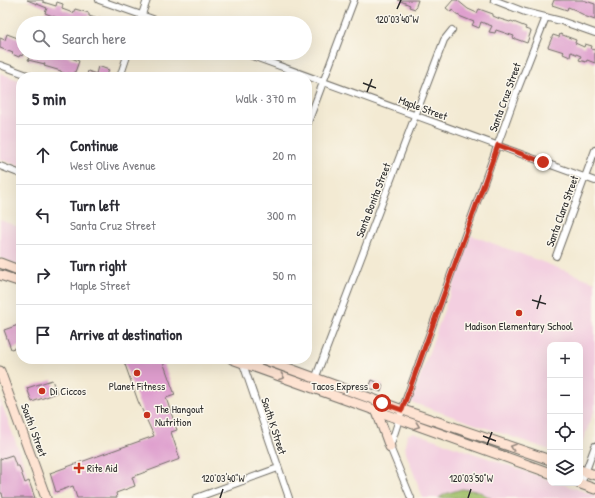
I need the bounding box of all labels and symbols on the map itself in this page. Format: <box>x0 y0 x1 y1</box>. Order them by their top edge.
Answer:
text: 120°03'40"W <box>375 13 419 26</box>
street label: Santa Cruz Street <box>486 60 524 133</box>
street label: Maple Street <box>397 93 450 123</box>
route end <box>534 153 552 171</box>
street label: Santa Bonita Street <box>352 161 394 239</box>
street label: Santa Clara Street <box>543 173 581 249</box>
marker: Madison Elementary School <box>514 308 524 318</box>
place label: Madison Elementary School <box>465 319 573 333</box>
marker: Planet Fitness <box>132 368 142 378</box>
one-way arrow <box>278 372 285 381</box>
place label: Planet Fitness <box>109 379 165 393</box>
place label: Tacos Express <box>311 379 368 393</box>
marker: Tacos Express <box>371 381 381 391</box>
place label: Di Ciccos <box>50 384 86 398</box>
marker: Di Ciccos <box>37 386 47 396</box>
route start <box>373 394 391 412</box>
street label: South K Street <box>258 396 290 456</box>
street label: South I Street <box>18 402 50 459</box>
place label: The Hangout Nutrition <box>155 402 204 429</box>
marker: The Hangout Nutrition <box>142 410 152 420</box>
one-way arrow <box>414 421 421 430</box>
one-way arrow <box>510 443 517 452</box>
place label: Rite Aid <box>87 461 118 475</box>
marker: Rite Aid <box>74 463 84 473</box>
text: 120°03'40"W <box>201 472 245 485</box>
text: 120°03'50"W <box>449 472 494 485</box>

